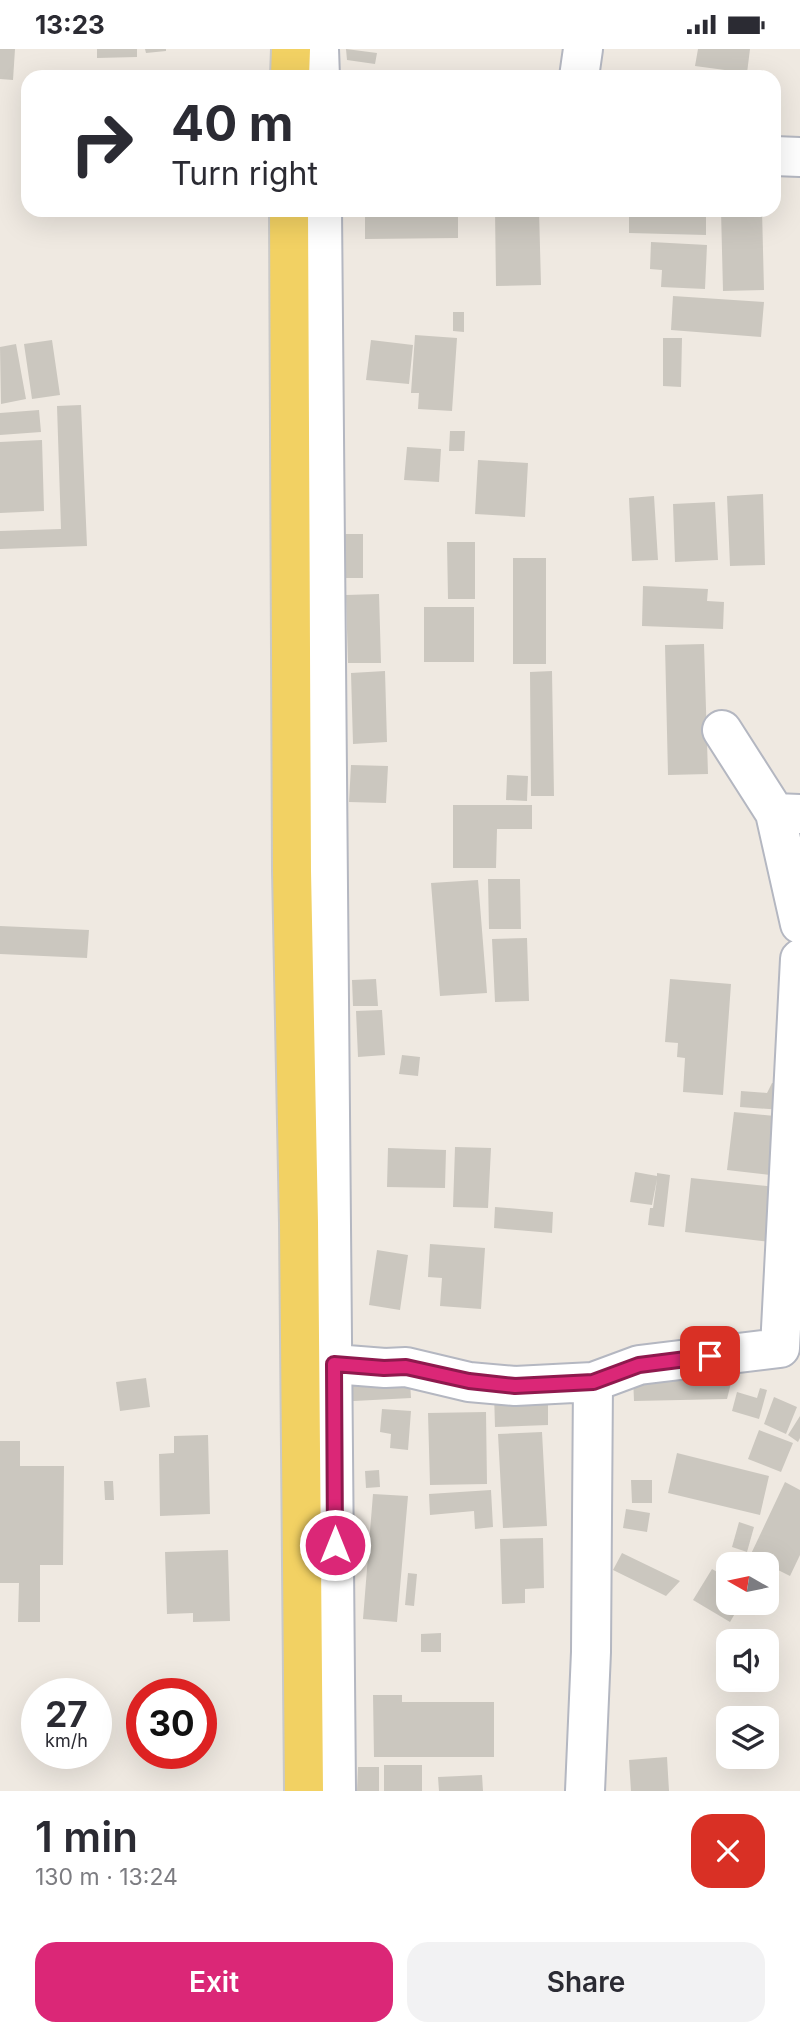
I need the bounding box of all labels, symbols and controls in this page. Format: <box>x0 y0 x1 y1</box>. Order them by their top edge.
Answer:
text: 13:23 <box>35 9 105 40</box>
text: 40 m <box>171 94 294 153</box>
icon: right <box>56 98 147 189</box>
text: Turn right <box>171 154 318 193</box>
pin <box>680 1326 740 1386</box>
icon: arrive <box>691 1337 729 1375</box>
position arrow <box>298 1508 372 1582</box>
north arrow <box>716 1552 779 1615</box>
map controls <box>716 1552 779 1769</box>
button: sound <box>716 1629 779 1692</box>
speed limit sign: 30 <box>126 1678 217 1769</box>
text: 27 <box>45 1693 88 1735</box>
button: layers <box>716 1706 779 1769</box>
text: km/h <box>45 1730 88 1751</box>
text: 1 min <box>35 1811 138 1862</box>
button: close <box>691 1814 765 1888</box>
text: 130 m · 13:24 <box>35 1863 178 1891</box>
button: Exit <box>35 1942 393 2022</box>
button: Share <box>407 1942 765 2022</box>

